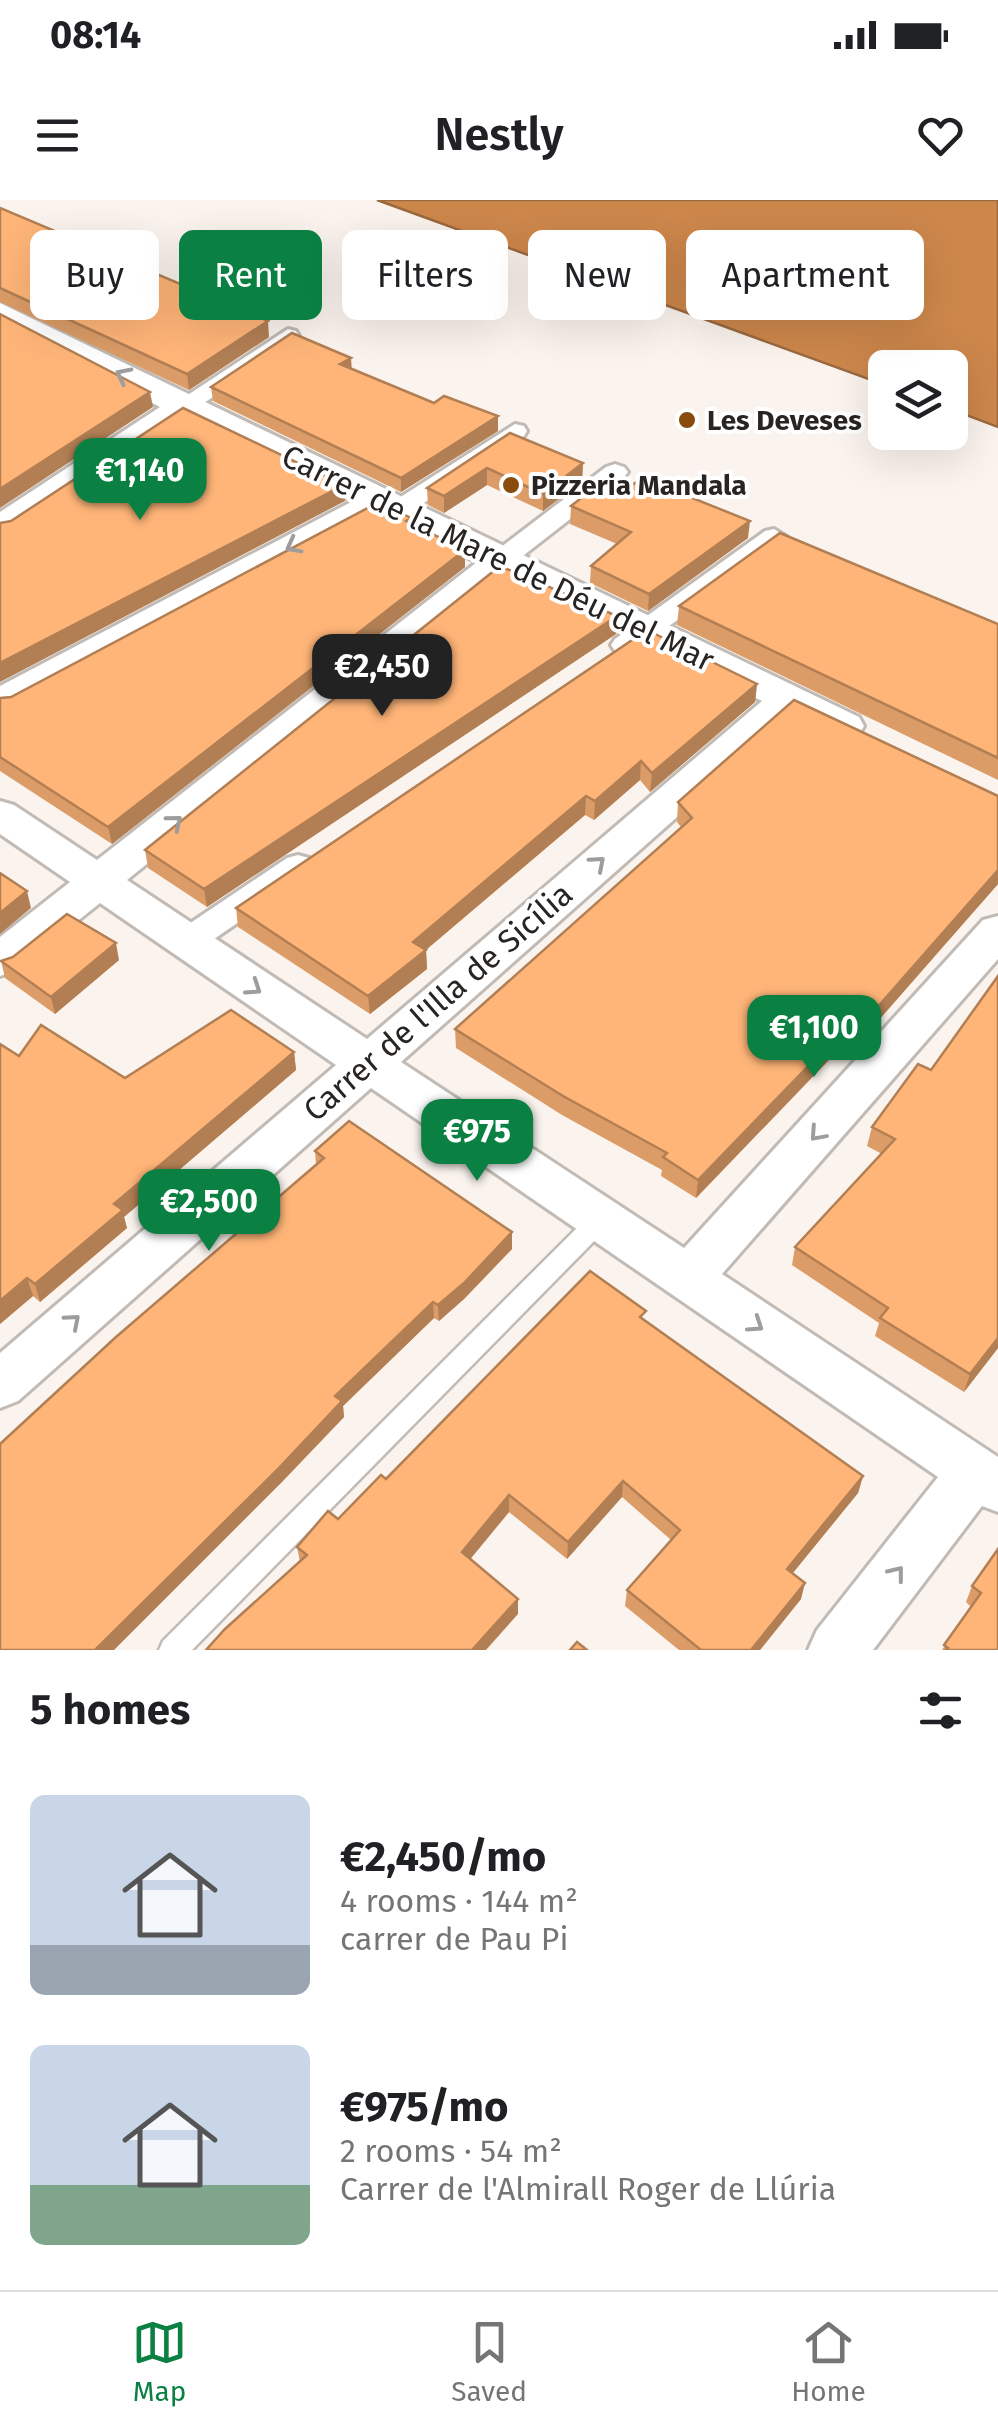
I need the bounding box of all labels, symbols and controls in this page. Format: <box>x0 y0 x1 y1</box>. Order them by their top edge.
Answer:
text: 08:14 <box>50 12 141 58</box>
icon: menu <box>30 108 85 163</box>
text: Nestly <box>435 108 563 162</box>
icon: heart <box>913 108 968 163</box>
chip: Buy <box>30 230 159 320</box>
chip: Rent <box>179 230 322 320</box>
chip: Filters <box>342 230 508 320</box>
chip: New <box>528 230 666 320</box>
chip: Apartment <box>686 230 924 320</box>
map controls <box>868 350 968 450</box>
button: layers <box>868 350 968 450</box>
one-way arrow <box>116 368 134 387</box>
place label: Les Deveses <box>707 404 862 437</box>
marker: Les Deveses <box>676 409 698 431</box>
street label: Carrer de la Mare de Déu del Mar <box>276 437 721 680</box>
pin: €1,140 <box>59 438 221 523</box>
text: €1,140 <box>96 451 184 489</box>
place label: Pizzeria Mandala <box>531 469 747 502</box>
marker: Pizzeria Mandala <box>500 474 522 496</box>
one-way arrow <box>286 534 304 554</box>
pin: €2,450 <box>301 634 463 719</box>
text: €2,450 <box>334 647 430 685</box>
one-way arrow <box>164 816 182 834</box>
one-way arrow <box>586 856 604 874</box>
street label: Carrer de l'Illa de Sicília <box>296 875 580 1129</box>
one-way arrow <box>242 976 261 994</box>
pin: €1,100 <box>733 995 895 1080</box>
text: €1,100 <box>769 1008 859 1046</box>
pin: €975 <box>418 1099 536 1184</box>
text: €975 <box>443 1112 511 1150</box>
one-way arrow <box>810 1122 828 1141</box>
pin: €2,500 <box>128 1169 290 1254</box>
text: €2,500 <box>160 1182 258 1220</box>
one-way arrow <box>746 1313 764 1332</box>
one-way arrow <box>61 1315 80 1333</box>
one-way arrow <box>885 1566 902 1584</box>
icon: filters <box>913 1683 968 1738</box>
text: 5 homes <box>30 1685 190 1735</box>
text: €2,450/mo <box>340 1832 546 1882</box>
icon: home <box>110 1835 230 1955</box>
text: 4 rooms · 144 m² <box>340 1882 578 1920</box>
text: carrer de Pau Pi <box>340 1920 568 1958</box>
text: €975/mo <box>340 2082 509 2132</box>
icon: home <box>110 2085 230 2205</box>
text: 2 rooms · 54 m² <box>340 2132 562 2170</box>
text: Carrer de l'Almirall Roger de Llúria <box>340 2170 836 2208</box>
tab: Map <box>132 2315 187 2408</box>
tab: Saved <box>451 2315 527 2408</box>
tab: Home <box>791 2315 866 2408</box>

